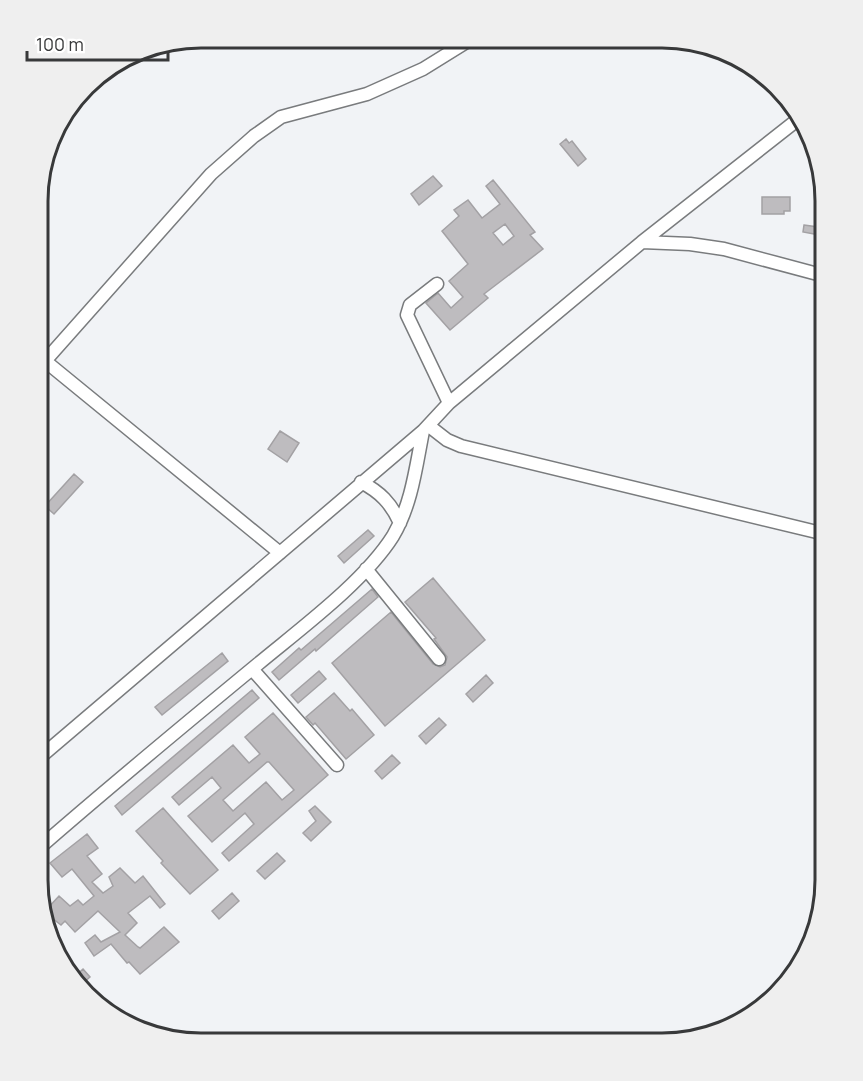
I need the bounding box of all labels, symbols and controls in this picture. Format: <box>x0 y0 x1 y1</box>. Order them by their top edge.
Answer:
scale bar <box>27 24 168 62</box>
text: 100 m <box>36 32 84 56</box>

